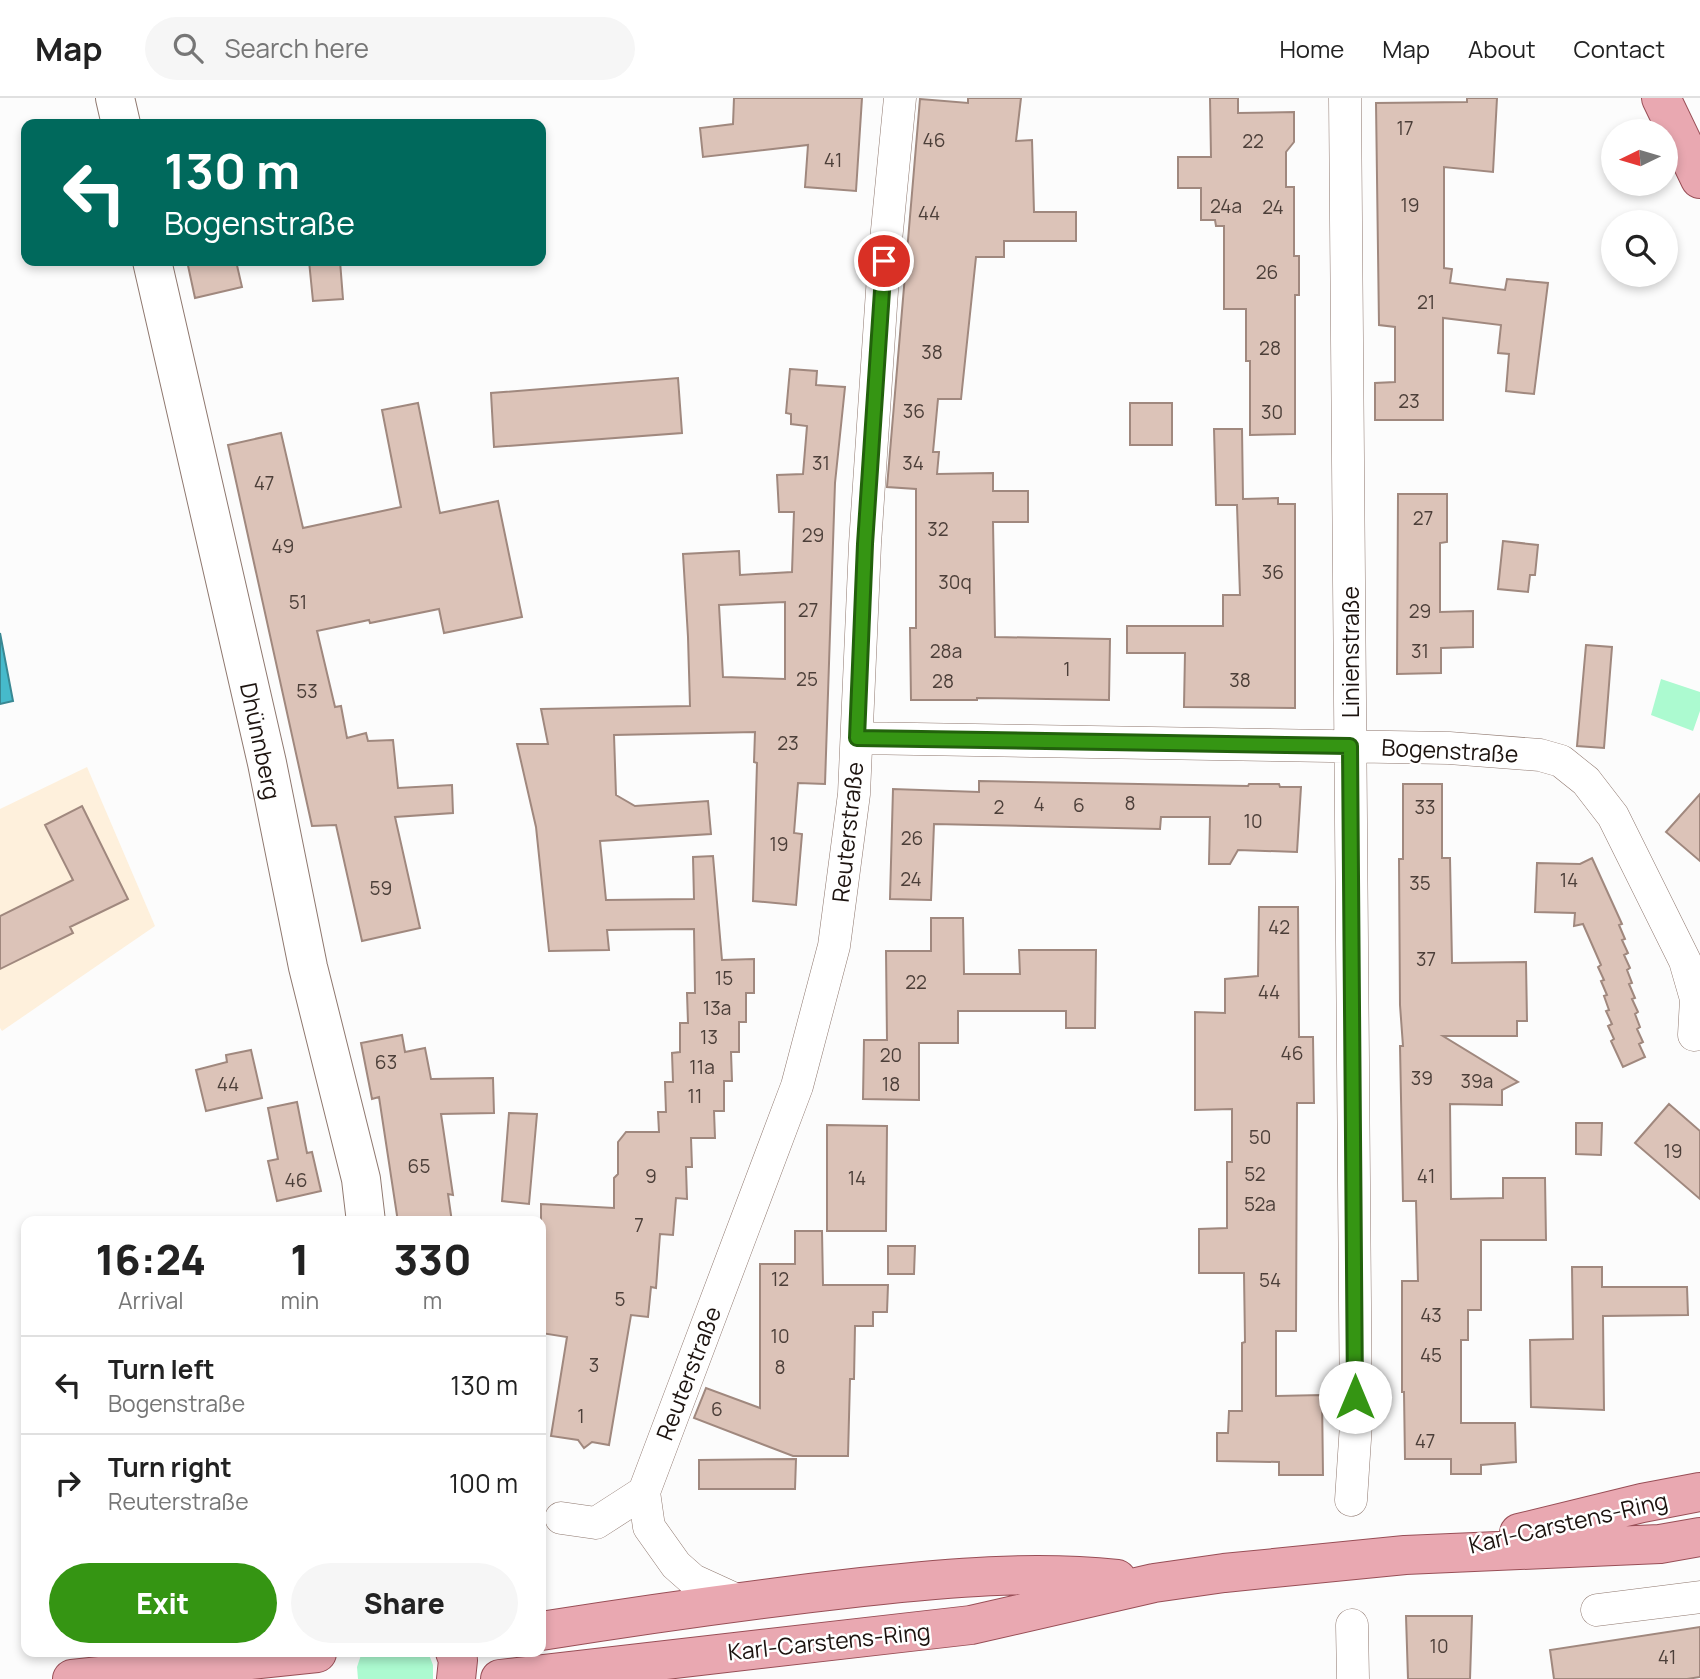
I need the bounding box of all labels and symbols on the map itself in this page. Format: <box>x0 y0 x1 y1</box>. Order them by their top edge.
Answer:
house number: 17 <box>1397 115 1413 141</box>
north arrow <box>1601 119 1678 196</box>
house number: 46 <box>923 127 946 153</box>
house number: 22 <box>1242 128 1264 154</box>
house number: 41 <box>824 147 842 173</box>
house number: 19 <box>1400 192 1420 218</box>
house number: 24a <box>1210 193 1242 219</box>
house number: 24 <box>1262 194 1284 220</box>
house number: 44 <box>918 200 940 226</box>
pin <box>854 231 914 291</box>
house number: 26 <box>1256 259 1278 285</box>
house number: 21 <box>1417 289 1435 315</box>
house number: 28 <box>1259 335 1281 361</box>
house number: 38 <box>921 339 943 365</box>
house number: 23 <box>1398 388 1420 414</box>
house number: 36 <box>903 398 925 424</box>
house number: 30 <box>1261 399 1283 425</box>
house number: 31 <box>812 450 830 476</box>
house number: 34 <box>902 450 924 476</box>
house number: 47 <box>254 470 274 496</box>
house number: 27 <box>1413 505 1433 531</box>
house number: 32 <box>927 516 949 542</box>
house number: 29 <box>802 522 824 548</box>
house number: 49 <box>272 533 294 559</box>
house number: 36 <box>1262 559 1284 585</box>
house number: 30q <box>938 569 972 595</box>
street label: Linienstraße <box>1334 586 1366 718</box>
house number: 51 <box>289 589 307 615</box>
house number: 27 <box>798 597 818 623</box>
house number: 29 <box>1409 598 1431 624</box>
house number: 28a <box>930 638 962 664</box>
house number: 31 <box>1411 638 1429 664</box>
house number: 1 <box>1063 656 1071 682</box>
house number: 25 <box>796 666 818 692</box>
house number: 38 <box>1229 667 1251 693</box>
house number: 28 <box>932 668 954 694</box>
house number: 53 <box>296 678 318 704</box>
street label: Dhünnberg <box>233 680 289 802</box>
house number: 23 <box>777 730 799 756</box>
street label: Bogenstraße <box>1381 730 1519 770</box>
street label: Reuterstraße <box>824 760 870 904</box>
house number: 8 <box>1124 790 1136 816</box>
house number: 4 <box>1033 791 1045 817</box>
house number: 6 <box>1073 792 1085 818</box>
house number: 2 <box>994 794 1004 820</box>
house number: 33 <box>1414 794 1436 820</box>
house number: 10 <box>1243 808 1263 834</box>
house number: 26 <box>901 825 923 851</box>
house number: 19 <box>769 831 789 857</box>
house number: 24 <box>900 866 922 892</box>
house number: 14 <box>1560 867 1578 893</box>
house number: 35 <box>1409 870 1431 896</box>
house number: 59 <box>370 875 392 901</box>
house number: 42 <box>1268 914 1290 940</box>
house number: 37 <box>1416 946 1436 972</box>
house number: 15 <box>715 965 733 991</box>
house number: 22 <box>905 969 927 995</box>
house number: 44 <box>1258 979 1280 1005</box>
house number: 13a <box>703 995 731 1021</box>
house number: 13 <box>700 1024 718 1050</box>
house number: 46 <box>1281 1040 1304 1066</box>
house number: 20 <box>880 1042 902 1068</box>
house number: 63 <box>375 1049 397 1075</box>
house number: 11a <box>689 1054 715 1080</box>
house number: 39 <box>1411 1065 1433 1091</box>
house number: 39a <box>1461 1068 1493 1094</box>
house number: 44 <box>217 1071 239 1097</box>
house number: 18 <box>882 1071 900 1097</box>
house number: 11 <box>688 1083 702 1109</box>
house number: 50 <box>1249 1124 1271 1150</box>
house number: 19 <box>1663 1138 1683 1164</box>
house number: 65 <box>408 1153 430 1179</box>
house number: 52 <box>1244 1161 1266 1187</box>
house number: 9 <box>645 1163 657 1189</box>
house number: 41 <box>1417 1163 1435 1189</box>
house number: 14 <box>848 1165 866 1191</box>
house number: 46 <box>285 1167 308 1193</box>
house number: 52a <box>1244 1191 1276 1217</box>
house number: 7 <box>634 1212 644 1238</box>
house number: 12 <box>771 1266 789 1292</box>
house number: 54 <box>1259 1267 1281 1293</box>
house number: 5 <box>615 1286 626 1312</box>
street label: Reuterstraße <box>648 1302 728 1444</box>
house number: 43 <box>1420 1302 1442 1328</box>
house number: 10 <box>770 1323 790 1349</box>
house number: 45 <box>1420 1342 1442 1368</box>
house number: 3 <box>589 1352 599 1378</box>
house number: 8 <box>774 1354 786 1380</box>
position arrow <box>1318 1360 1392 1434</box>
house number: 6 <box>711 1396 723 1422</box>
house number: 1 <box>577 1403 585 1429</box>
house number: 47 <box>1415 1428 1435 1454</box>
street label: Karl-Carstens-Ring <box>1465 1484 1671 1560</box>
street label: Karl-Carstens-Ring <box>726 1614 932 1668</box>
house number: 10 <box>1429 1633 1449 1659</box>
house number: 41 <box>1658 1644 1676 1670</box>

